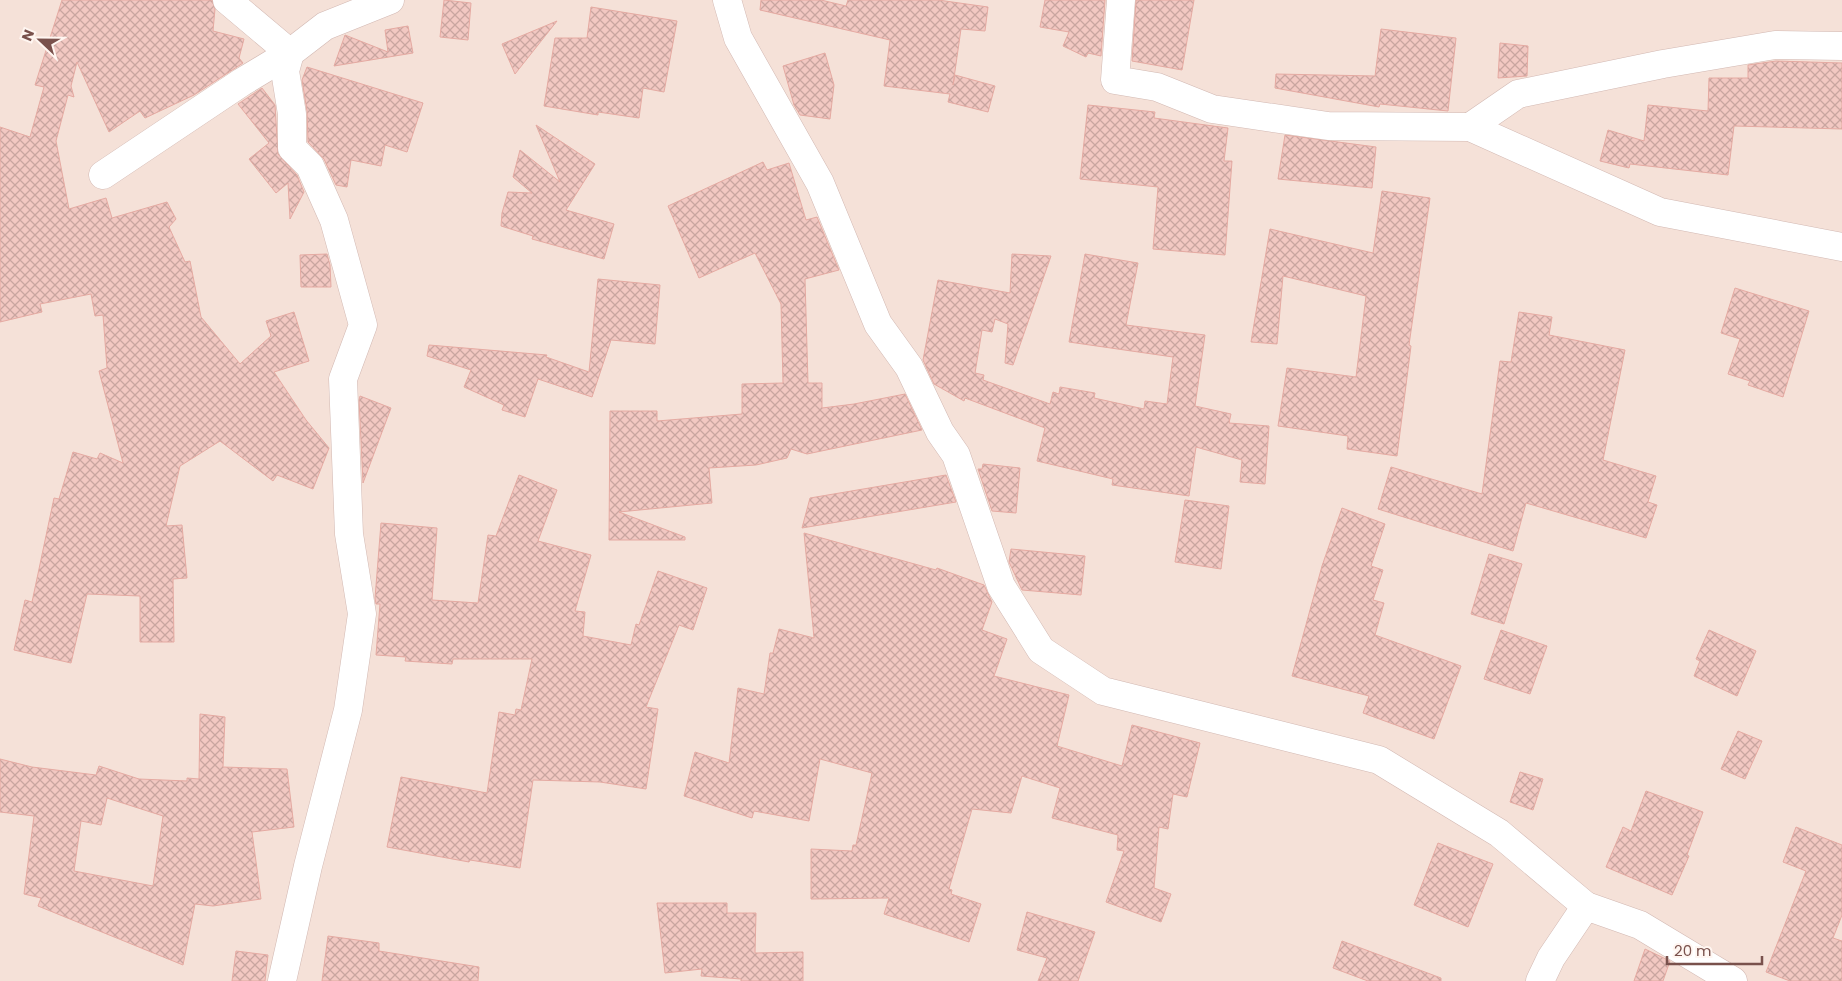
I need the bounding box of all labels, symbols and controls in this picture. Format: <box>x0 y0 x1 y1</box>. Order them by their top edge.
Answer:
north arrow <box>15 15 65 65</box>
text: N <box>17 27 39 44</box>
scale bar <box>1667 934 1762 966</box>
text: 20 m <box>1674 940 1712 961</box>

